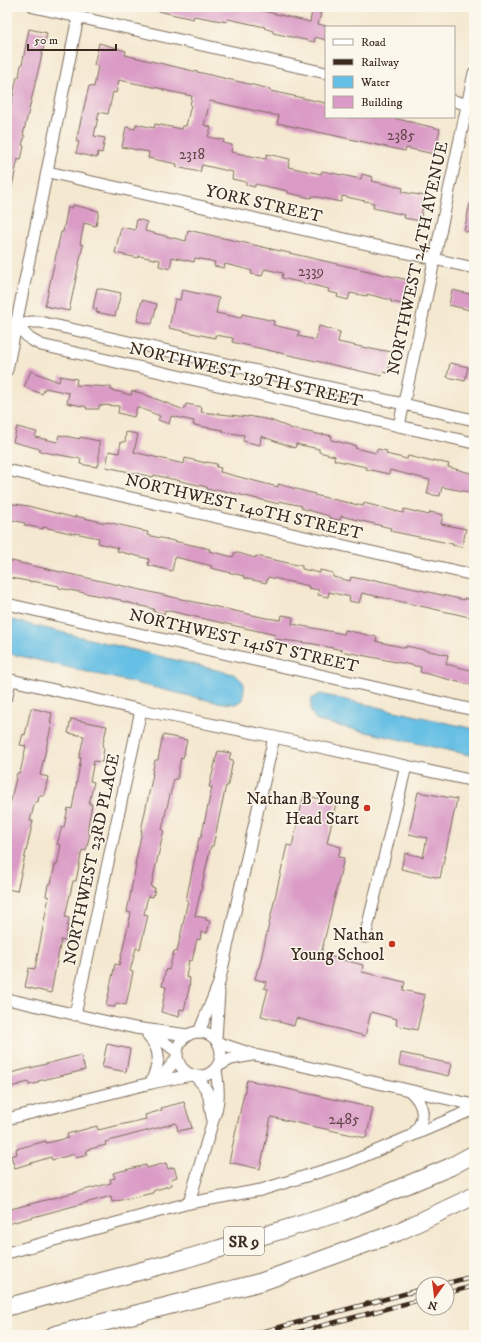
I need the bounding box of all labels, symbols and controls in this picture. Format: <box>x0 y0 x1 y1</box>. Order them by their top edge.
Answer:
scale bar <box>28 26 116 52</box>
legend <box>325 26 455 118</box>
text: 50 m <box>34 33 58 48</box>
text: Road <box>361 35 386 50</box>
text: Railway <box>361 55 399 70</box>
text: Water <box>360 75 390 90</box>
text: Building <box>361 95 402 110</box>
house number: 2385 <box>387 126 416 145</box>
street label: NORTHWEST 24TH AVENUE <box>382 139 454 377</box>
house number: 2318 <box>179 145 205 164</box>
street label: YORK STREET <box>203 180 324 228</box>
house number: 2339 <box>298 262 324 281</box>
street label: NORTHWEST 139TH STREET <box>127 337 365 413</box>
street label: NORTHWEST 140TH STREET <box>123 469 365 545</box>
street label: NORTHWEST 141ST STREET <box>127 604 361 678</box>
street label: NORTHWEST 23RD PLACE <box>59 751 125 967</box>
place label: Nathan B Young Head Start <box>246 788 360 830</box>
marker: Nathan B Young Head Start <box>362 803 372 813</box>
place label: Nathan Young School <box>290 924 384 966</box>
marker: Nathan Young School <box>387 939 397 949</box>
house number: 2485 <box>329 1110 360 1129</box>
road number: SR 9 <box>224 1227 264 1255</box>
north arrow <box>415 1276 455 1316</box>
text: N <box>427 1297 439 1313</box>

